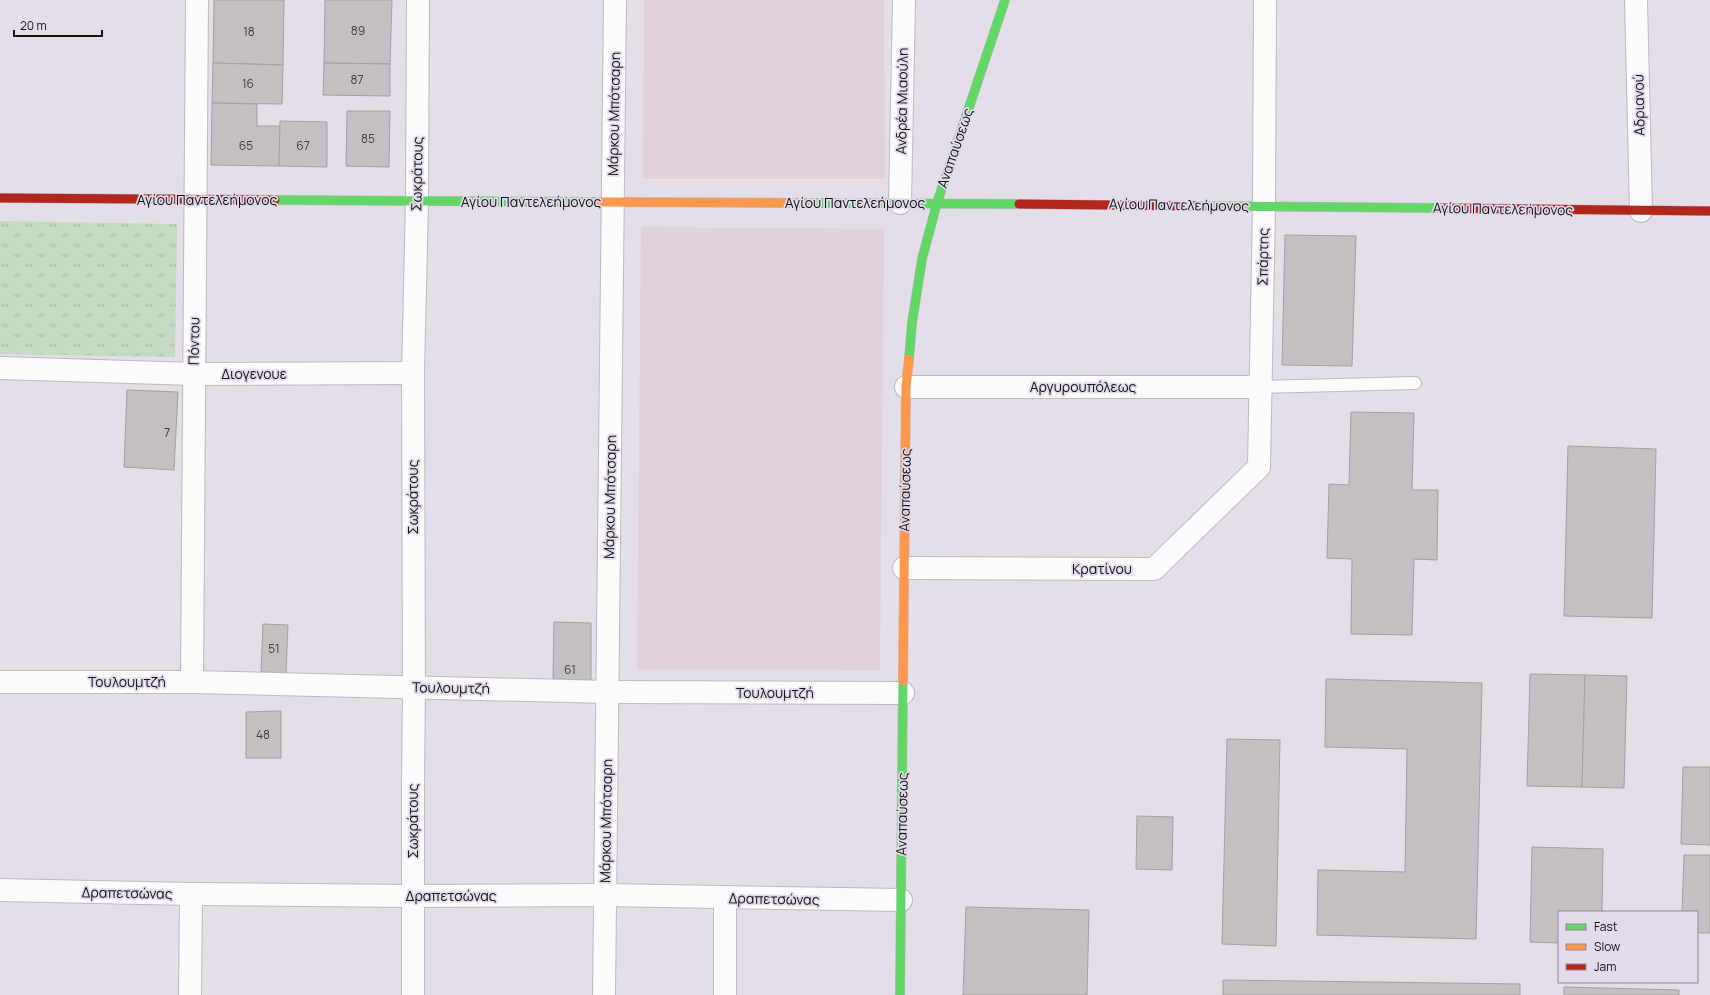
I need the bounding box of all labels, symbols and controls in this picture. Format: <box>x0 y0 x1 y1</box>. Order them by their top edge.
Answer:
scale bar <box>14 12 102 38</box>
text: 20 m <box>20 17 47 34</box>
house number: 89 <box>351 22 365 39</box>
house number: 18 <box>243 23 255 40</box>
street label: Ανδρέα Μιαούλη <box>891 47 912 155</box>
street label: Μάρκου Μπότσαρη <box>603 52 624 176</box>
house number: 87 <box>351 71 364 88</box>
street label: Αδριανού <box>1628 74 1649 136</box>
house number: 16 <box>242 75 254 92</box>
street label: Αναπαύσεως <box>932 105 977 190</box>
house number: 85 <box>361 130 375 147</box>
street label: Σωκράτους <box>406 136 427 212</box>
house number: 65 <box>239 137 253 154</box>
house number: 67 <box>296 137 310 154</box>
street label: Αγίου Παντελεήμονος <box>137 190 277 209</box>
street label: Αγίου Παντελεήμονος <box>461 192 601 211</box>
street label: Αγίου Παντελεήμονος <box>785 193 925 212</box>
street label: Αγίου Παντελεήμονος <box>1109 194 1250 215</box>
street label: Αγίου Παντελεήμονος <box>1433 198 1574 219</box>
street label: Σπάρτης <box>1252 228 1273 286</box>
street label: Πόντου <box>184 317 203 365</box>
street label: Διογενουε <box>221 364 287 383</box>
street label: Αργυρουπόλεως <box>1030 377 1137 396</box>
house number: 7 <box>164 424 170 441</box>
street label: Μάρκου Μπότσαρη <box>599 435 620 559</box>
street label: Αναπαύσεως <box>894 448 915 532</box>
street label: Σωκράτους <box>403 459 422 534</box>
street label: Κρατίνου <box>1072 559 1132 578</box>
house number: 51 <box>268 640 280 657</box>
house number: 61 <box>564 661 576 678</box>
street label: Τουλουμτζή <box>88 672 166 691</box>
street label: Τουλουμτζή <box>412 677 490 698</box>
street label: Τουλουμτζή <box>736 683 814 702</box>
house number: 48 <box>256 726 270 743</box>
street label: Μάρκου Μπότσαρη <box>595 759 616 883</box>
street label: Αναπαύσεως <box>891 772 912 856</box>
street label: Σωκράτους <box>403 783 422 858</box>
street label: Δραπετσώνας <box>81 882 173 903</box>
street label: Δραπετσώνας <box>406 886 497 905</box>
street label: Δραπετσώνας <box>728 888 820 909</box>
legend <box>1558 911 1698 983</box>
text: Fast <box>1594 918 1618 935</box>
text: Slow <box>1594 938 1620 955</box>
text: Jam <box>1594 958 1616 975</box>

